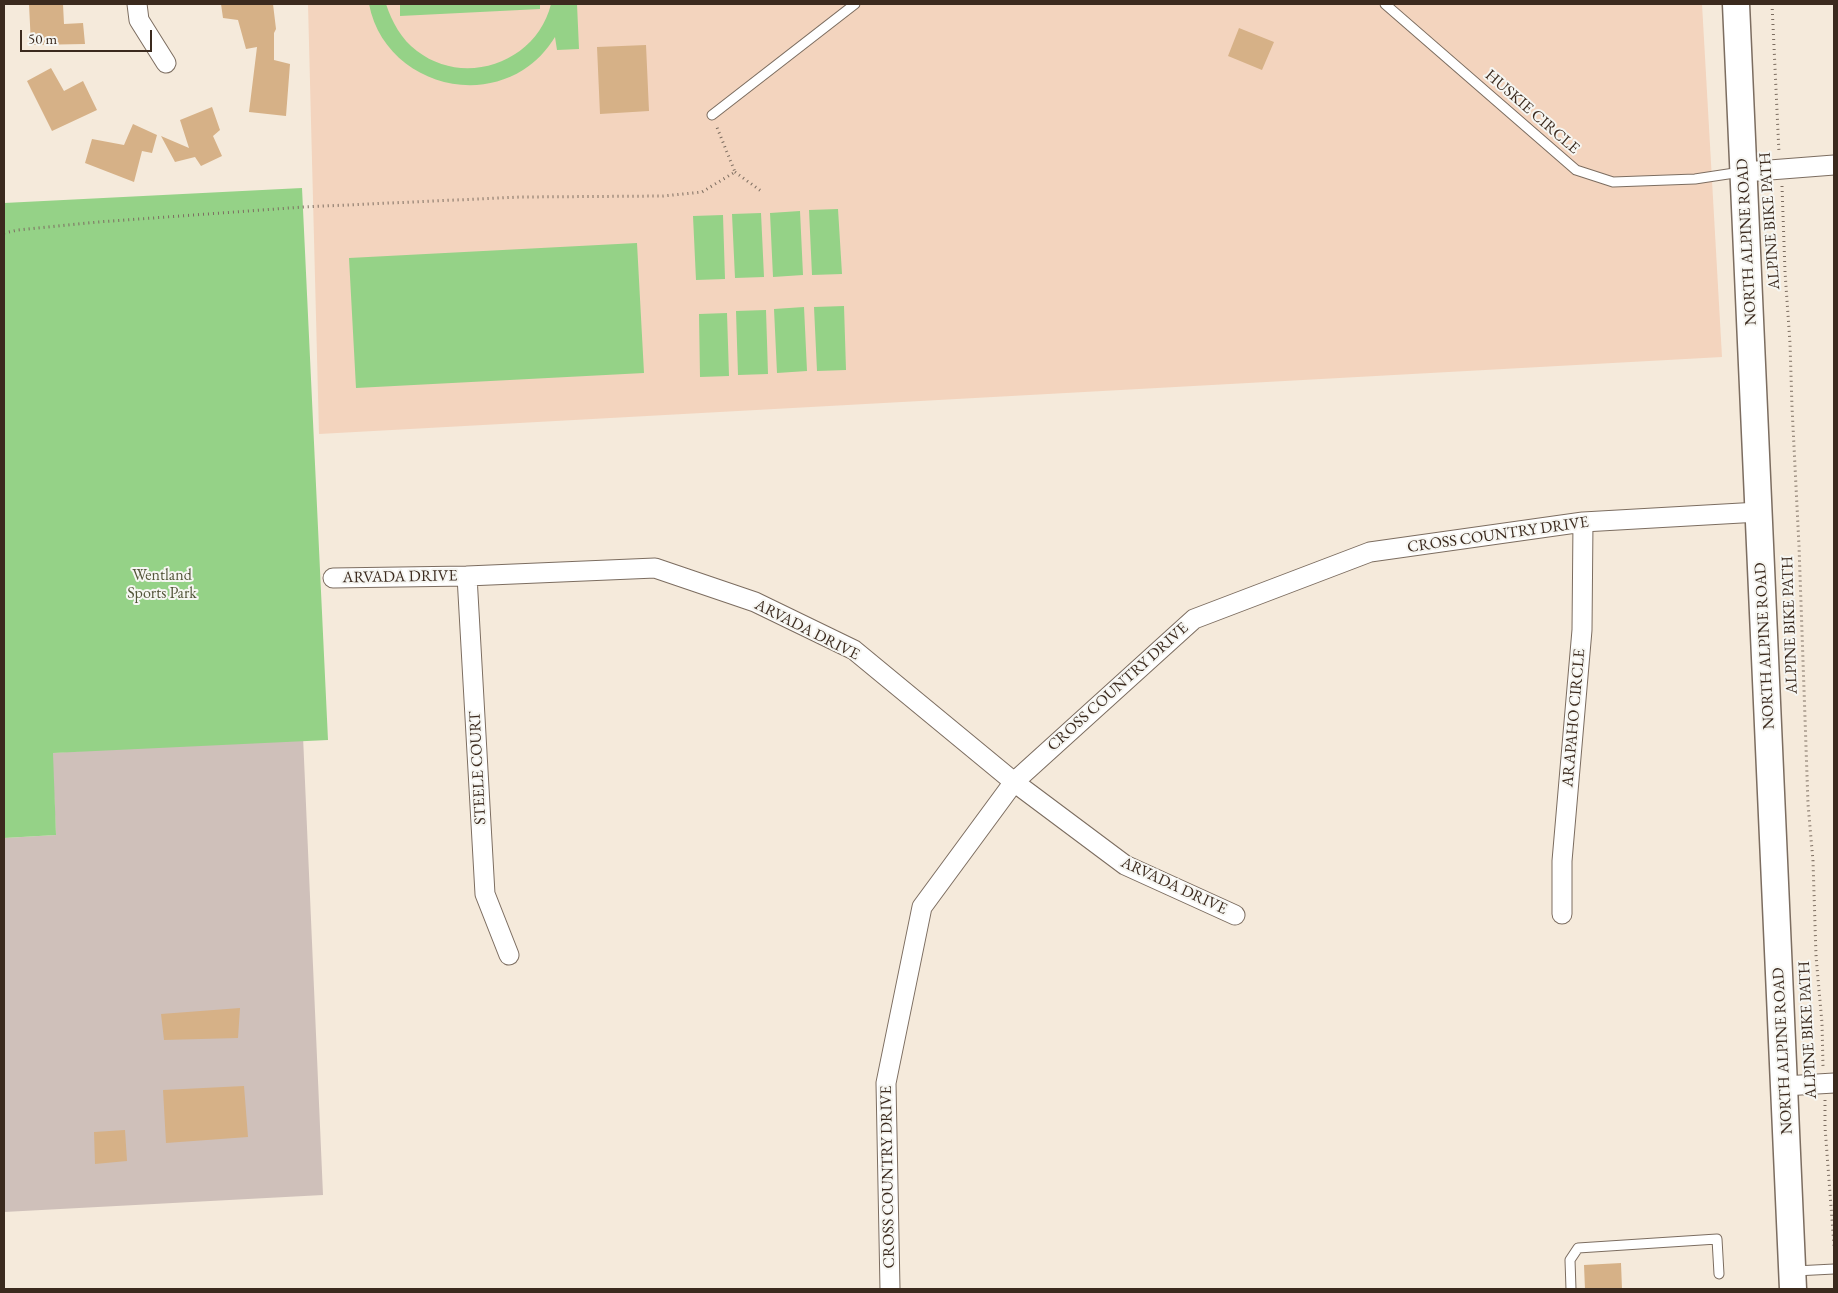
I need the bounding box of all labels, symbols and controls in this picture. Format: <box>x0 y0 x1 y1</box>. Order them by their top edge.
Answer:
scale bar <box>22 20 155 52</box>
text: 50 m <box>28 29 57 48</box>
street label: HUSKIE CIRCLE <box>1481 66 1583 158</box>
street label: ALPINE BIKE PATH <box>1756 151 1784 291</box>
street label: NORTH ALPINE ROAD <box>1733 158 1761 326</box>
street label: CROSS COUNTRY DRIVE <box>1406 513 1590 557</box>
street label: ALPINE BIKE PATH <box>1778 556 1802 694</box>
street label: NORTH ALPINE ROAD <box>1751 562 1779 730</box>
park label: Wentland Sports Park <box>127 566 197 604</box>
street label: ARVADA DRIVE <box>342 566 458 588</box>
street label: ARVADA DRIVE <box>751 595 863 665</box>
street label: CROSS COUNTRY DRIVE <box>1044 619 1192 755</box>
street label: ARAPAHO CIRCLE <box>1558 648 1590 788</box>
street label: STEELE COURT <box>465 711 491 825</box>
street label: ARVADA DRIVE <box>1118 853 1230 919</box>
street label: ALPINE BIKE PATH <box>1795 961 1821 1099</box>
street label: NORTH ALPINE ROAD <box>1769 967 1797 1135</box>
street label: CROSS COUNTRY DRIVE <box>877 1085 899 1269</box>

